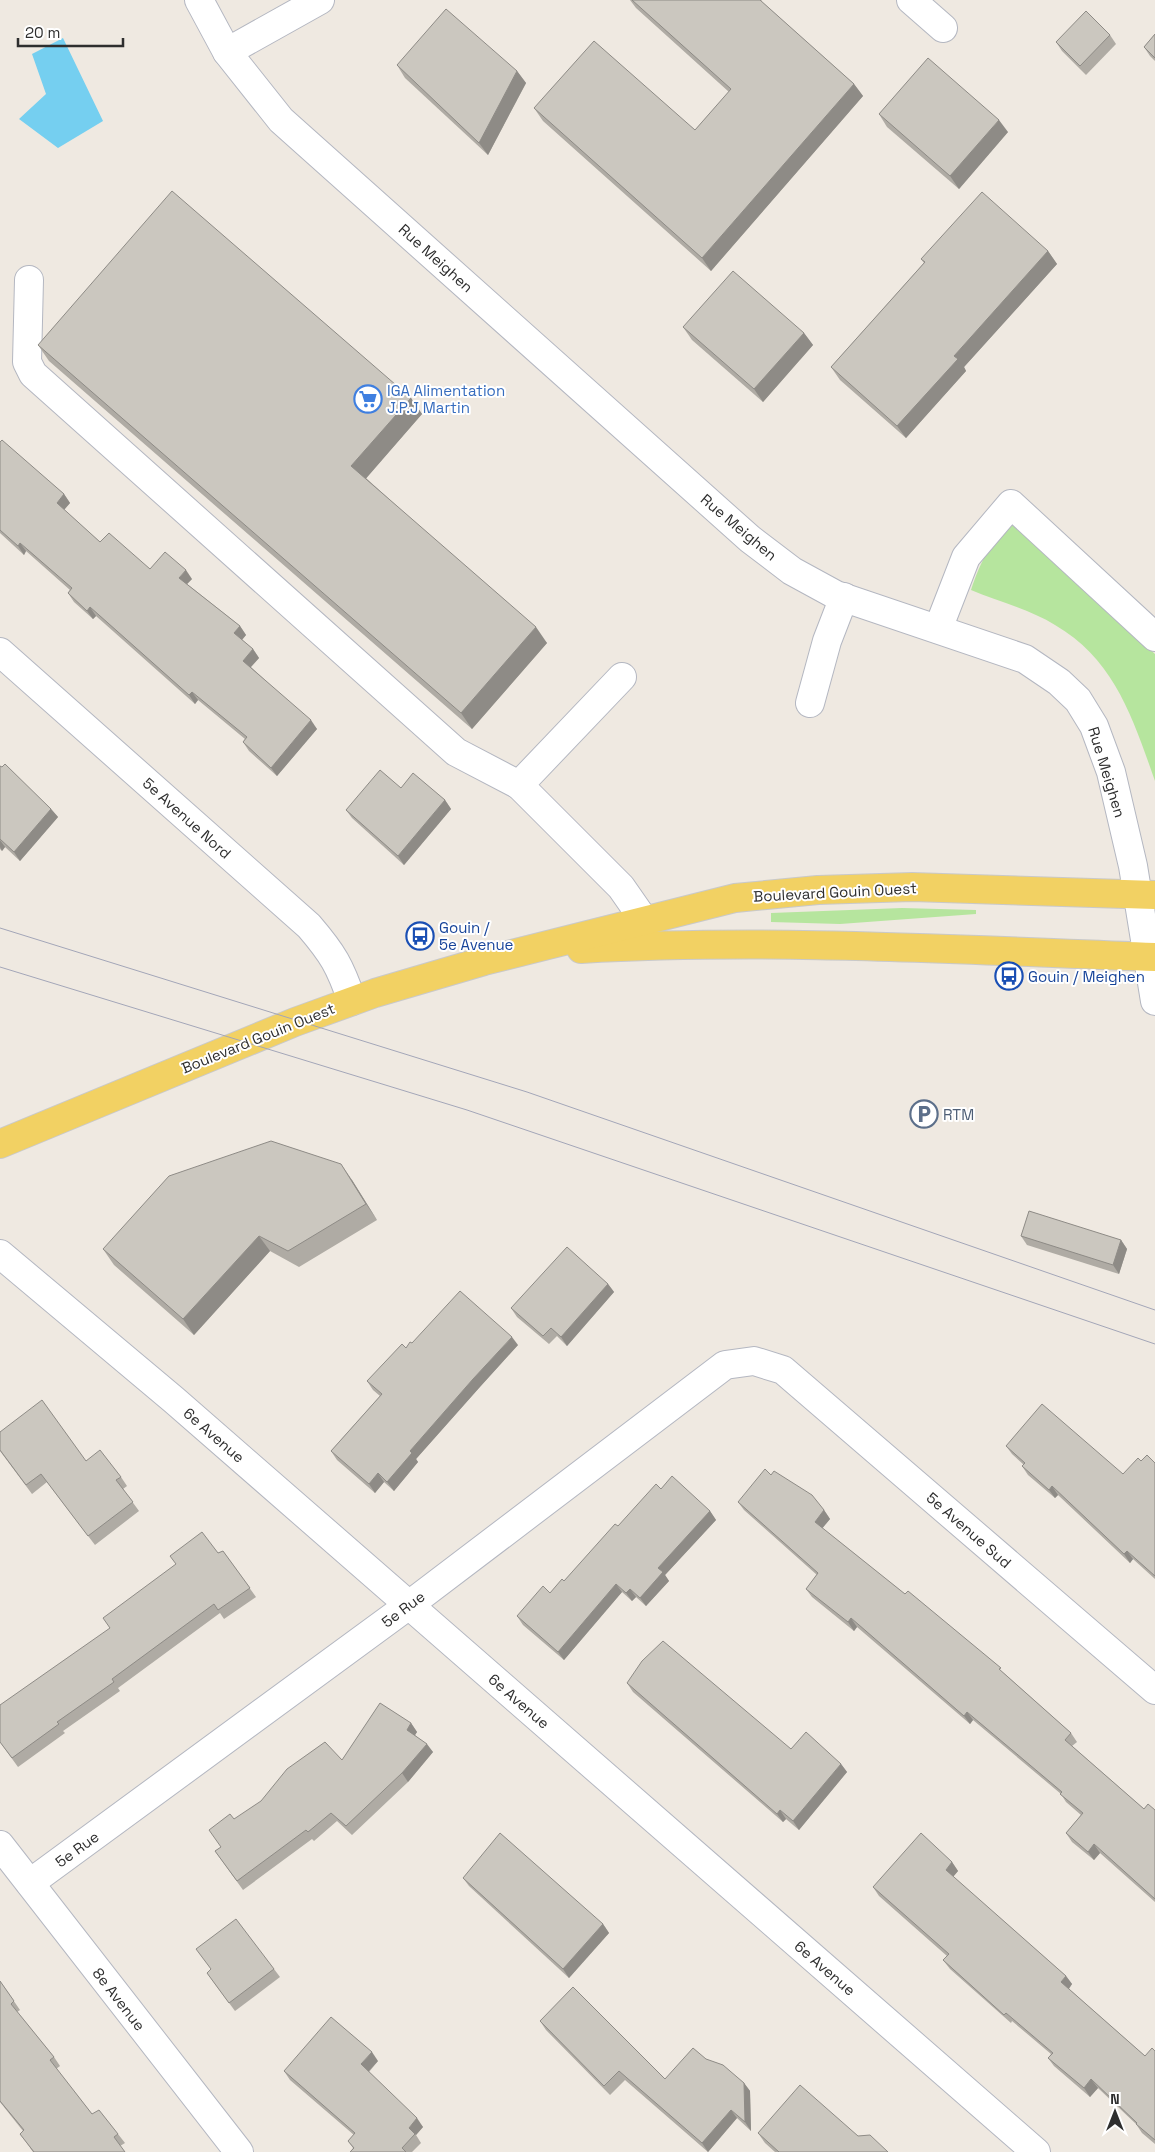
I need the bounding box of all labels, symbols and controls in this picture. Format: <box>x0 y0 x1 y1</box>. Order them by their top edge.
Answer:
scale bar <box>18 15 122 47</box>
text: 20 m <box>25 23 60 42</box>
street label: Rue Meighen <box>395 220 477 296</box>
place label: IGA Alimentation J.P.J Martin <box>387 381 505 417</box>
supermarket icon: IGA Alimentation J.P.J Martin <box>353 384 383 414</box>
street label: Rue Meighen <box>697 490 781 564</box>
street label: Rue Meighen <box>1084 724 1130 820</box>
street label: 5e Avenue Nord <box>139 773 235 863</box>
street label: Boulevard Gouin Ouest <box>753 878 917 906</box>
place label: Gouin / 5e Avenue <box>439 918 514 954</box>
bus stop icon: Gouin / 5e Avenue <box>405 921 435 951</box>
bus stop icon: Gouin / Meighen <box>994 961 1024 991</box>
place label: Gouin / Meighen <box>1028 967 1145 986</box>
street label: Boulevard Gouin Ouest <box>179 998 338 1077</box>
parking icon: RTM <box>909 1099 939 1129</box>
place label: RTM <box>943 1105 974 1124</box>
street label: 6e Avenue <box>180 1403 249 1467</box>
street label: 5e Avenue Sud <box>923 1488 1015 1572</box>
street label: 5e Rue <box>378 1587 428 1631</box>
street label: 6e Avenue <box>485 1669 554 1733</box>
street label: 5e Rue <box>51 1827 103 1871</box>
street label: 6e Avenue <box>791 1936 860 2000</box>
street label: 8e Avenue <box>88 1964 150 2034</box>
north arrow <box>1090 2087 1140 2137</box>
text: N <box>1110 2090 1120 2108</box>

